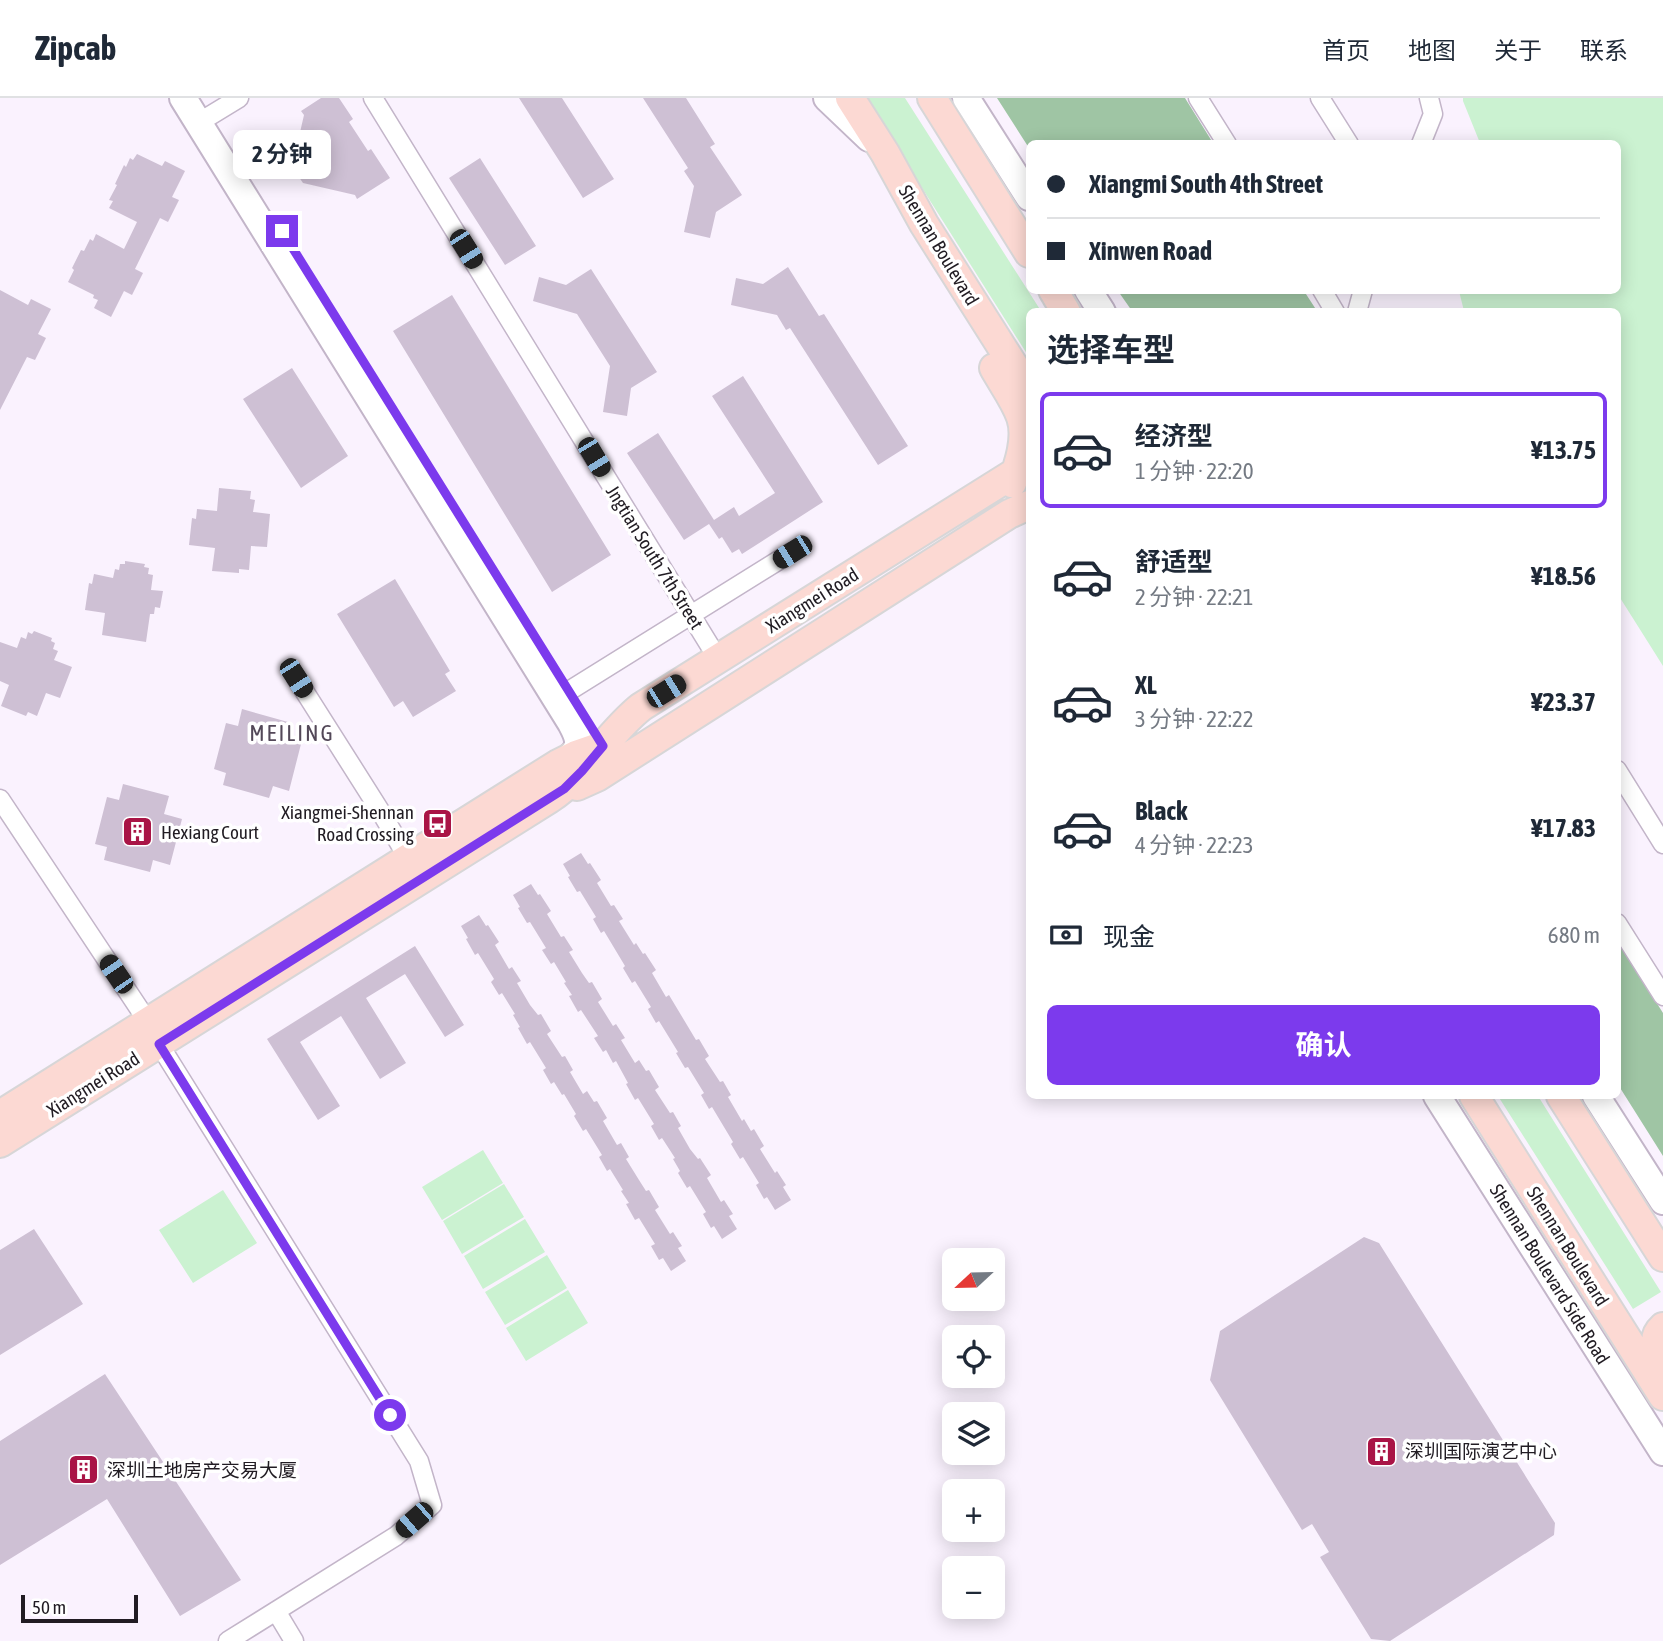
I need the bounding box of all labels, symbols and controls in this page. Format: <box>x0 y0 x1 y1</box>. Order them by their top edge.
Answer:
text: Zipcab <box>35 29 116 67</box>
text: 首页 <box>1322 37 1370 64</box>
text: 地图 <box>1408 37 1456 64</box>
text: 关于 <box>1494 37 1542 64</box>
text: 联系 <box>1580 37 1628 64</box>
callout: 2 分钟 <box>233 130 331 178</box>
text: 2 分钟 <box>252 141 312 167</box>
text: Xiangmi South 4th Street <box>1089 169 1323 199</box>
street label: Shennan Boulevard <box>894 181 984 309</box>
route end <box>266 215 298 247</box>
car <box>446 226 487 272</box>
text: Xinwen Road <box>1089 236 1212 266</box>
text: 选择车型 <box>1047 331 1175 368</box>
icon: car <box>1051 419 1114 482</box>
text: 经济型 <box>1135 421 1213 451</box>
car <box>575 434 614 480</box>
text: ¥13.75 <box>1531 435 1596 465</box>
text: 1 分钟 · 22:20 <box>1135 458 1254 484</box>
street label: Jngtian South 7th Street <box>602 481 708 633</box>
car <box>769 532 816 572</box>
icon: car <box>1051 545 1114 608</box>
text: 舒适型 <box>1135 547 1213 577</box>
text: ¥18.56 <box>1531 561 1596 591</box>
street label: Xiangmei Road <box>762 563 862 637</box>
text: 2 分钟 · 22:21 <box>1135 584 1254 610</box>
car <box>276 655 317 701</box>
text: XL <box>1135 670 1157 700</box>
car <box>643 671 690 711</box>
icon: car <box>1051 671 1114 734</box>
text: ¥23.37 <box>1531 687 1596 717</box>
text: 3 分钟 · 22:22 <box>1135 706 1254 732</box>
district label: MEILING <box>249 720 335 746</box>
text: Black <box>1135 796 1187 826</box>
icon: car <box>1051 797 1114 860</box>
place label: Xiangmei-Shennan Road Crossing <box>281 801 415 845</box>
bus stop icon: Xiangmei-Shennan Road Crossing <box>420 806 454 840</box>
text: ¥17.83 <box>1531 813 1596 843</box>
building icon: Hexiang Court <box>121 815 155 849</box>
place label: Hexiang Court <box>161 821 259 843</box>
text: 4 分钟 · 22:23 <box>1135 832 1254 858</box>
icon: cash <box>1047 916 1085 954</box>
text: 现金 <box>1103 922 1155 952</box>
text: 680 m <box>1548 922 1600 948</box>
car <box>96 951 137 997</box>
button: 确认 <box>1047 1005 1600 1085</box>
street label: Xiangmei Road <box>43 1047 143 1121</box>
street label: Shennan Boulevard Side Road <box>1486 1180 1614 1368</box>
street label: Shennan Boulevard <box>1523 1182 1613 1310</box>
north arrow <box>942 1248 1004 1311</box>
map controls <box>942 1248 1005 1619</box>
button: locate <box>942 1325 1005 1388</box>
route start <box>374 1399 406 1431</box>
button: layers <box>942 1402 1005 1465</box>
building icon: 深圳国际演艺中心 <box>1365 1434 1399 1468</box>
place label: 深圳国际演艺中心 <box>1405 1440 1557 1462</box>
building icon: 深圳土地房产交易大厦 <box>67 1453 101 1487</box>
place label: 深圳土地房产交易大厦 <box>107 1459 297 1481</box>
button: + <box>942 1479 1005 1542</box>
car <box>392 1498 437 1542</box>
button: − <box>942 1556 1005 1619</box>
scale bar <box>21 1592 138 1624</box>
text: 50 m <box>32 1596 66 1618</box>

